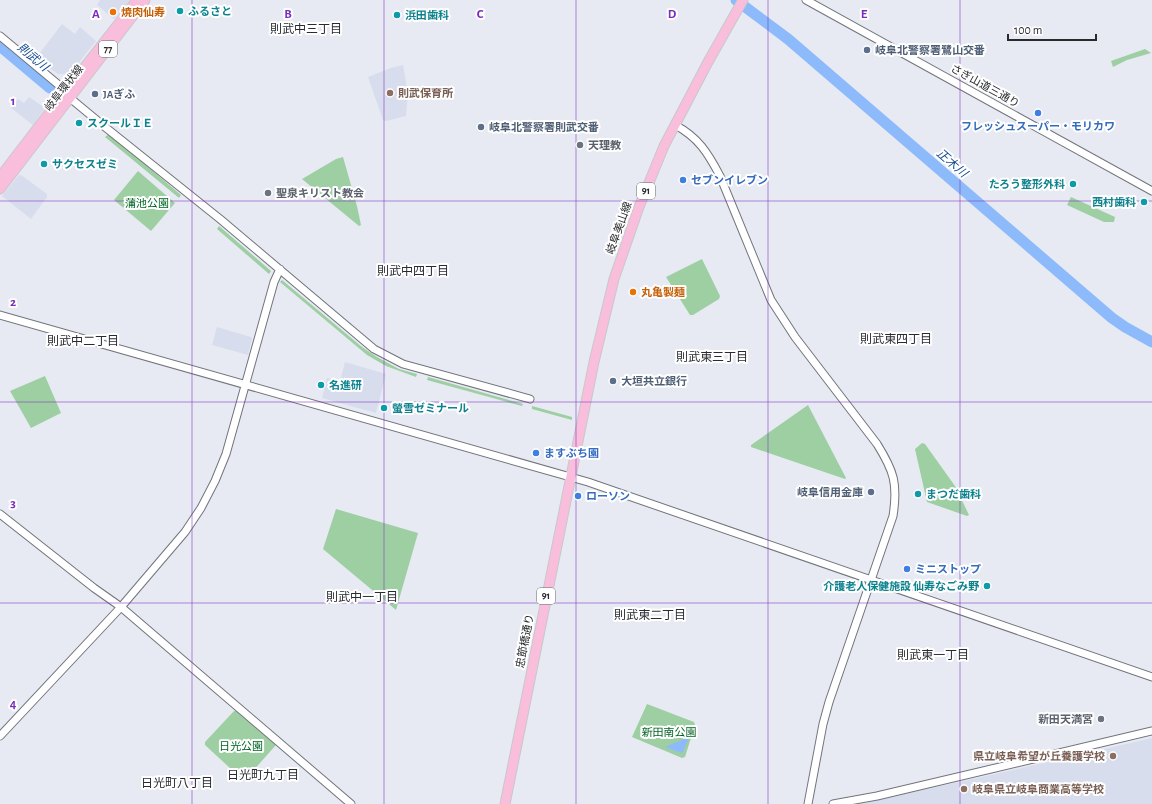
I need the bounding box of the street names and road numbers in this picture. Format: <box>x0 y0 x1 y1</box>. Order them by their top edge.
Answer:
road number: 77 <box>99 41 117 57</box>
street label: 岐阜環状線 <box>42 62 85 113</box>
street label: さぎ山道三通り <box>949 62 1022 109</box>
road number: 91 <box>637 183 655 199</box>
street label: 岐阜美山線 <box>603 200 634 256</box>
road number: 91 <box>537 588 555 604</box>
street label: 忠節橋通り <box>513 613 536 669</box>

